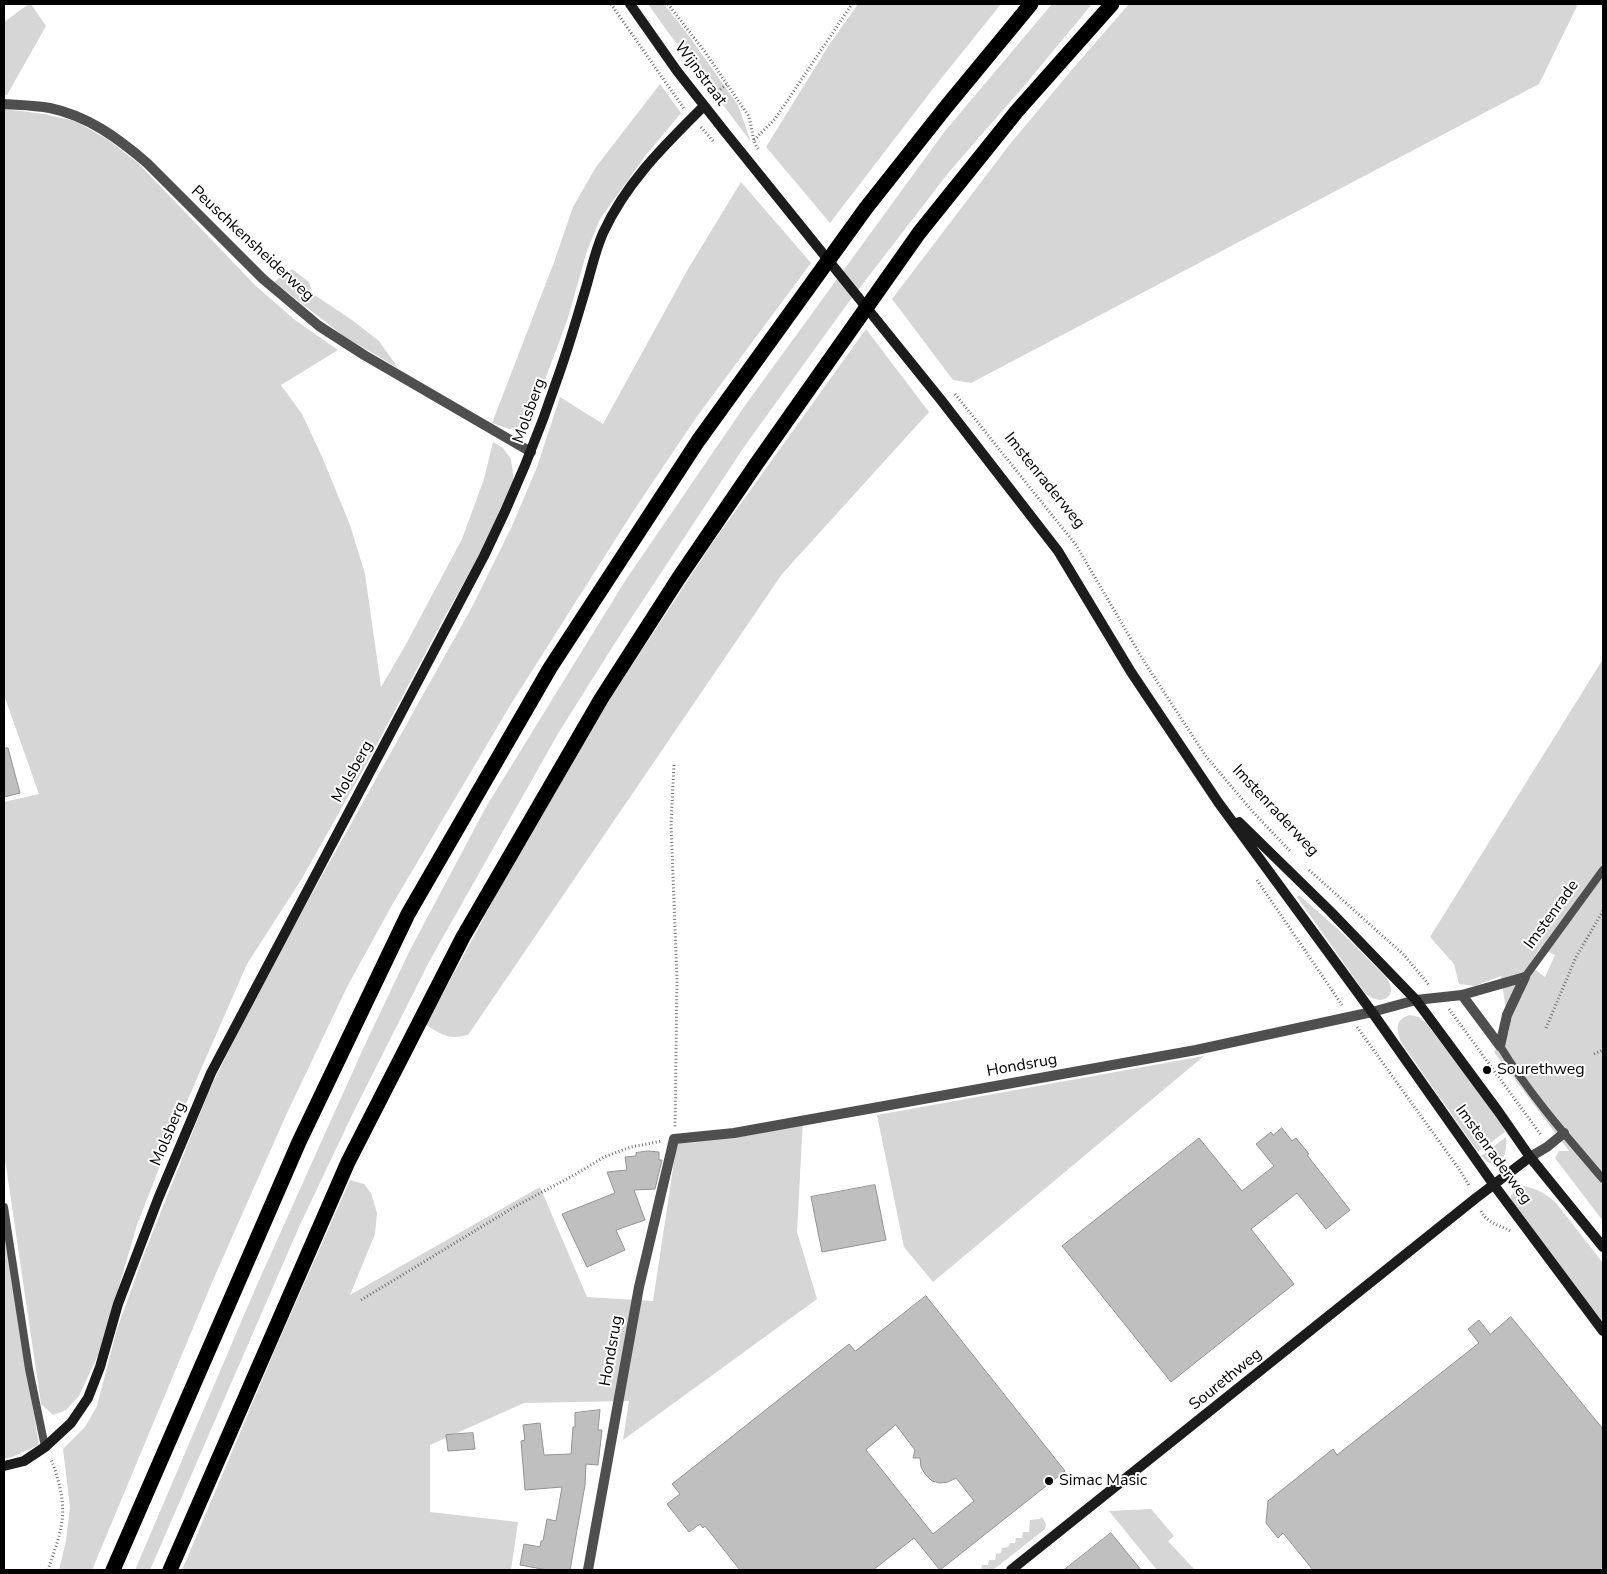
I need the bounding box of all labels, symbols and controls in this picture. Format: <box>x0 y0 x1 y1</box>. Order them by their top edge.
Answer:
street label: Wijnstraat <box>670 38 730 110</box>
street label: Peuschkensheiderweg <box>187 182 317 306</box>
street label: Molsberg <box>509 376 551 446</box>
street label: Imstenraderweg <box>999 429 1089 533</box>
street label: Molsberg <box>328 738 378 806</box>
street label: Imstenraderweg <box>1228 761 1322 861</box>
street label: Imstenrade <box>1521 877 1583 953</box>
street label: Hondsrug <box>985 1050 1059 1082</box>
place label: Sourethweg <box>1497 1060 1585 1080</box>
marker: Sourethweg <box>1481 1064 1493 1076</box>
street label: Molsberg <box>147 1099 191 1169</box>
street label: Imstenraderweg <box>1451 1102 1535 1208</box>
street label: Hondsrug <box>596 1314 628 1388</box>
street label: Sourethweg <box>1186 1345 1266 1415</box>
place label: Simac Masic <box>1059 1471 1147 1491</box>
marker: Simac Masic <box>1043 1475 1055 1487</box>

